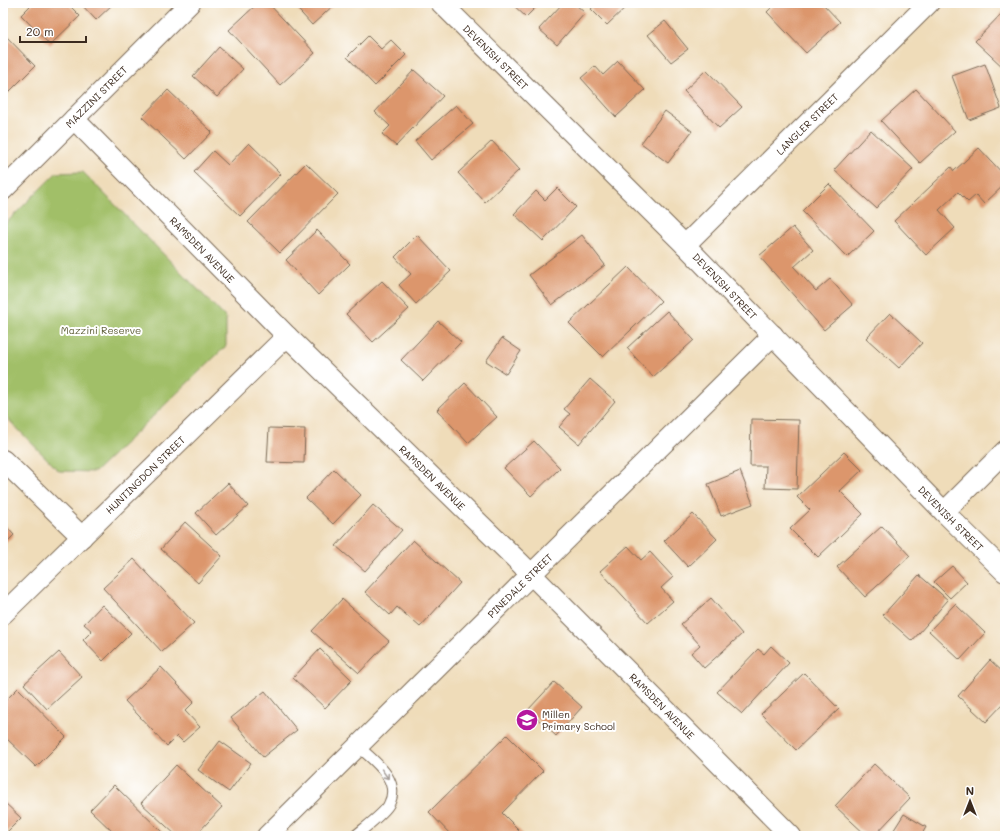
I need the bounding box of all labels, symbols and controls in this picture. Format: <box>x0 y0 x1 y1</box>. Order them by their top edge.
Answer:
scale bar <box>20 18 86 44</box>
street label: DEVENISH STREET <box>460 22 532 93</box>
text: 20 m <box>26 23 54 39</box>
street label: MAZZINI STREET <box>62 62 131 131</box>
street label: LANGLER STREET <box>773 90 842 158</box>
street label: RAMSDEN AVENUE <box>167 213 238 286</box>
street label: DEVENISH STREET <box>690 250 761 323</box>
park label: Mazzini Reserve <box>61 323 141 337</box>
street label: HUNTINGDON STREET <box>102 432 188 517</box>
street label: RAMSDEN AVENUE <box>396 442 469 513</box>
street label: DEVENISH STREET <box>915 483 987 554</box>
street label: PINEDALE STREET <box>484 550 556 621</box>
street label: RAMSDEN AVENUE <box>626 670 698 742</box>
school or university icon: Millen Primary School <box>514 707 540 733</box>
place label: Millen Primary School <box>542 707 615 733</box>
one-way arrow <box>381 768 389 779</box>
north arrow <box>950 781 990 821</box>
text: N <box>966 783 974 798</box>

